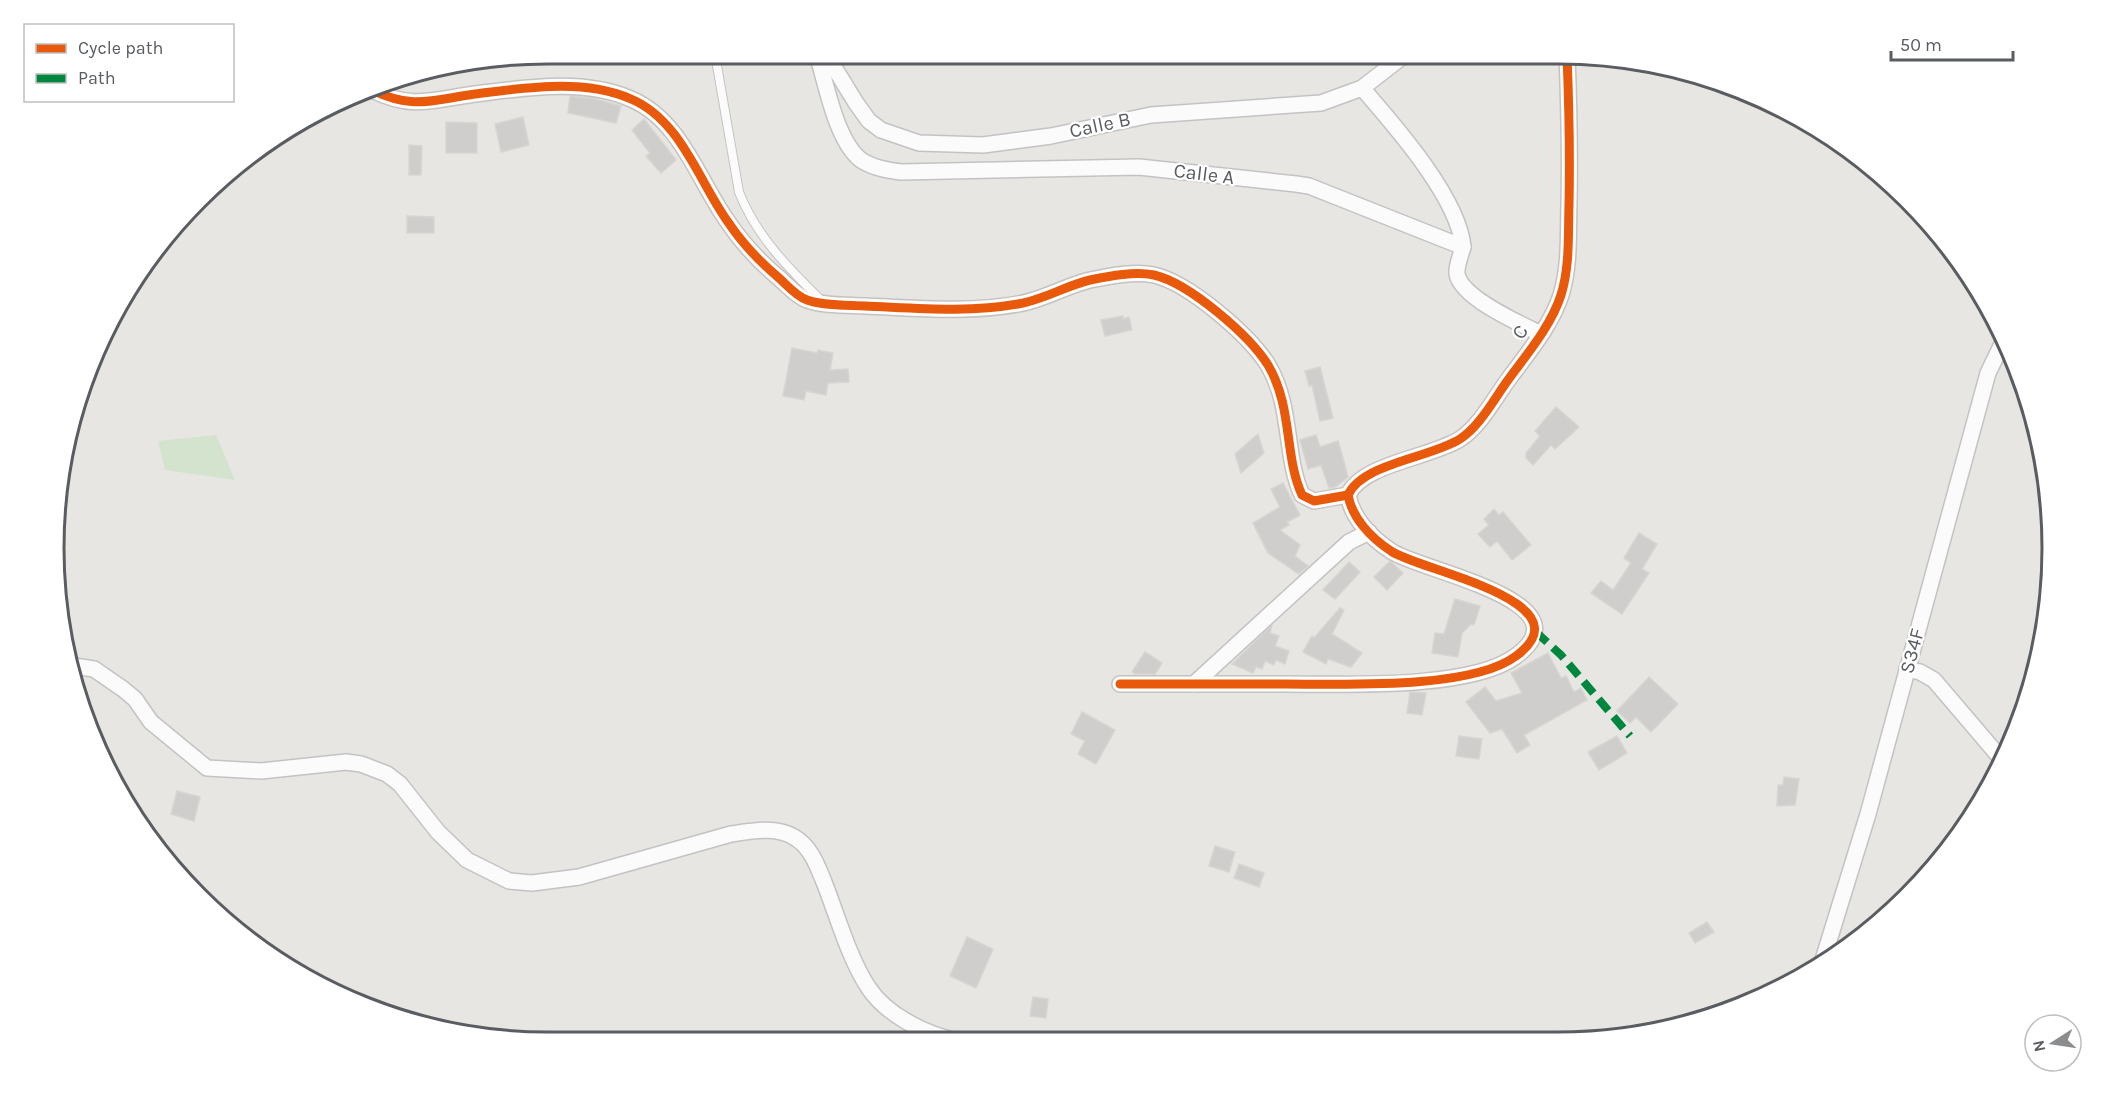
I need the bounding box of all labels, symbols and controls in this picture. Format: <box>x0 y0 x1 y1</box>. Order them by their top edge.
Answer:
legend <box>24 24 234 102</box>
scale bar <box>1891 24 2012 62</box>
text: 50 m <box>1900 34 1942 56</box>
text: Cycle path <box>78 37 163 59</box>
text: Path <box>78 67 116 89</box>
street label: Calle B <box>1067 107 1133 143</box>
street label: Calle A <box>1172 159 1236 189</box>
street label: C <box>1507 320 1533 344</box>
street label: S34F <box>1895 626 1929 676</box>
north arrow <box>2023 1013 2083 1073</box>
text: N <box>2028 1038 2049 1054</box>

